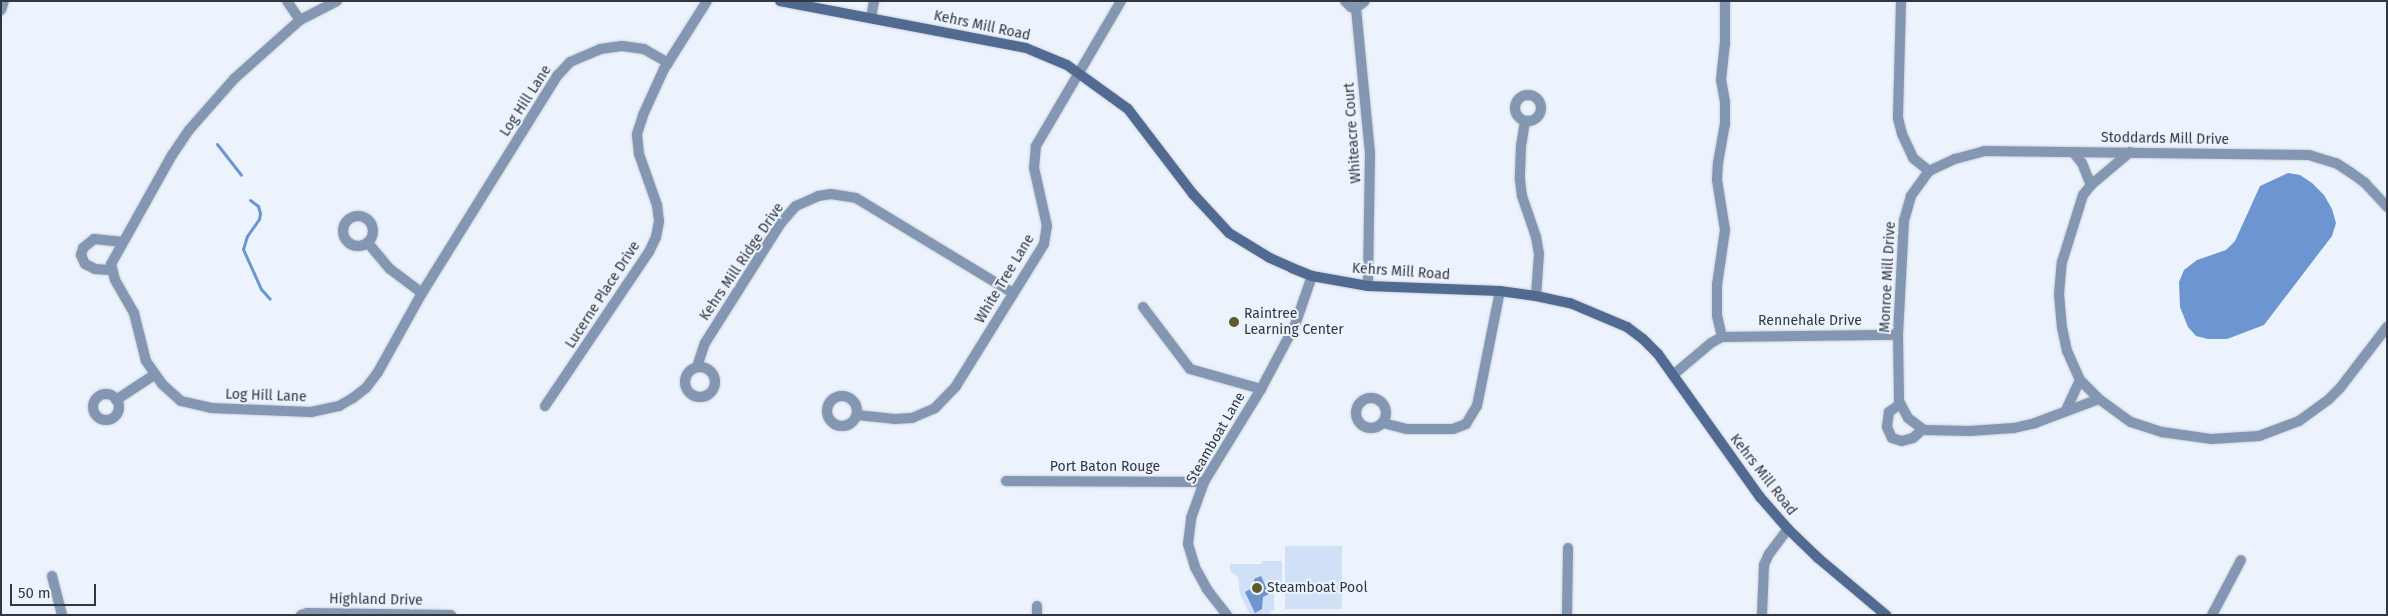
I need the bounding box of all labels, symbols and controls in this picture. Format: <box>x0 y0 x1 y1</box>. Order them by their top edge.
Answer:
street label: Kehrs Mill Road <box>932 8 1032 44</box>
street label: Log Hill Lane <box>497 62 555 140</box>
street label: Whiteacre Court <box>1341 82 1365 184</box>
street label: Stoddards Mill Drive <box>2101 129 2229 149</box>
street label: Kehrs Mill Ridge Drive <box>696 200 788 324</box>
street label: Monroe Mill Drive <box>1877 221 1899 333</box>
street label: White Tree Lane <box>972 231 1038 327</box>
street label: Lucerne Place Drive <box>562 238 644 352</box>
street label: Kehrs Mill Road <box>1351 260 1451 284</box>
place label: Raintree Learning Center <box>1244 306 1344 338</box>
street label: Rennehale Drive <box>1758 313 1862 329</box>
marker: Raintree Learning Center <box>1228 316 1240 328</box>
street label: Log Hill Lane <box>225 386 307 406</box>
street label: Steamboat Lane <box>1183 389 1249 487</box>
street label: Kehrs Mill Road <box>1726 431 1800 519</box>
street label: Port Baton Rouge <box>1050 459 1160 475</box>
scale bar <box>12 574 99 606</box>
place label: Steamboat Pool <box>1267 580 1367 596</box>
marker: Steamboat Pool <box>1251 582 1263 594</box>
text: 50 m <box>18 584 51 602</box>
street label: Highland Drive <box>329 591 423 609</box>

